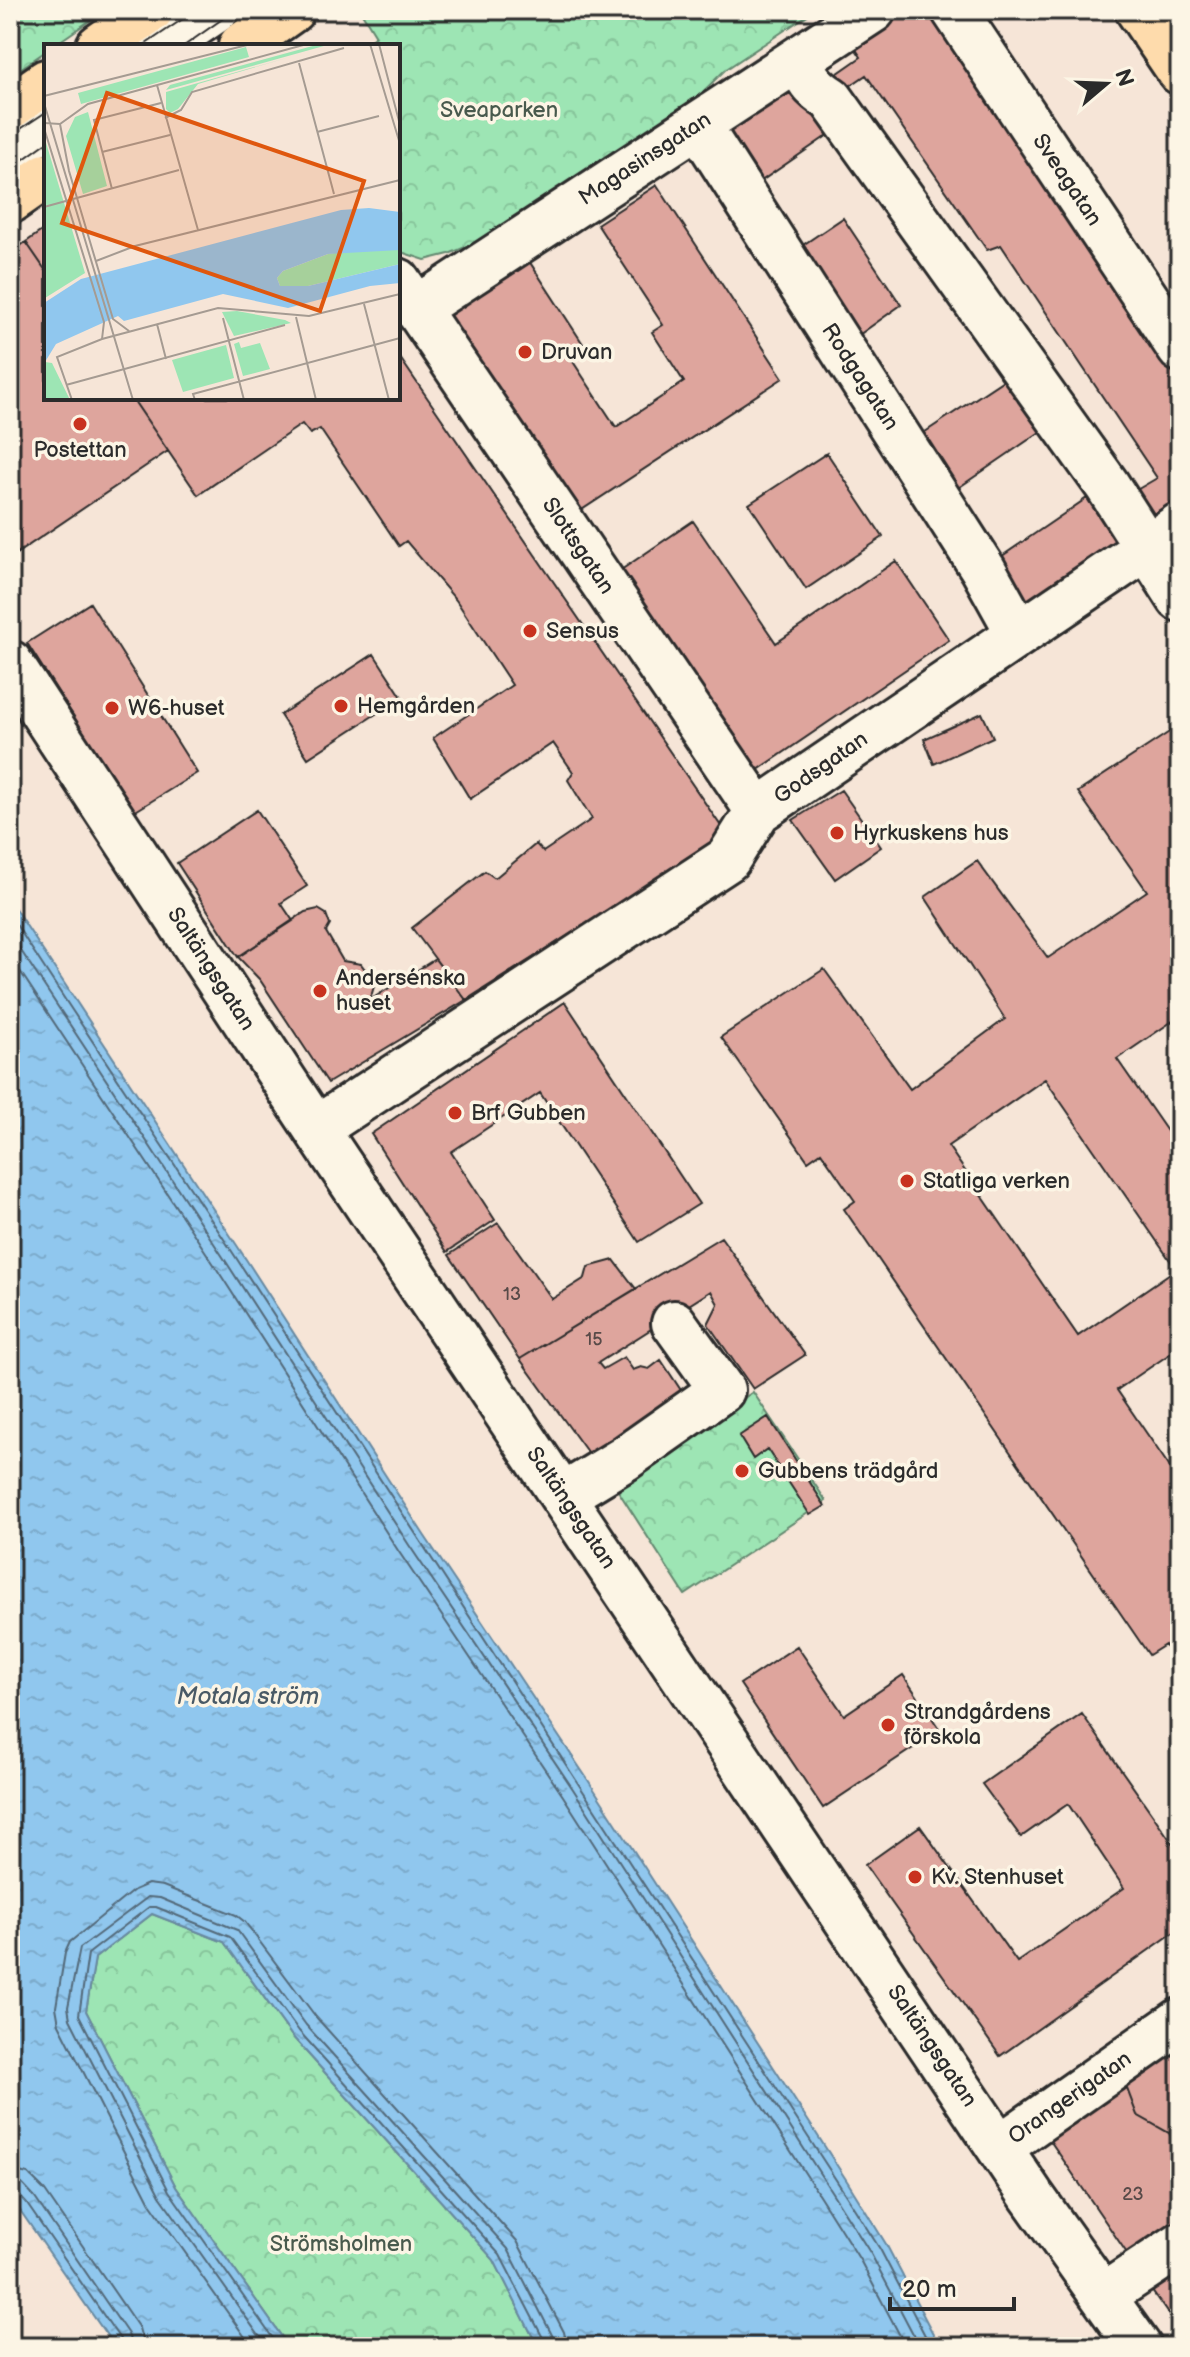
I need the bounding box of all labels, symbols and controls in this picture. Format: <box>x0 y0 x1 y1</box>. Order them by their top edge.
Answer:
inset map <box>44 44 400 400</box>
north arrow <box>1066 44 1146 124</box>
text: N <box>1108 66 1139 90</box>
park label: Sveaparken <box>440 97 558 124</box>
street label: Magasinsgatan <box>574 106 716 212</box>
street label: Sveagatan <box>1026 129 1108 231</box>
street label: Rodgagatan <box>815 318 905 436</box>
place label: Druvan <box>541 339 612 366</box>
marker: Druvan <box>516 343 534 361</box>
marker: Postettan <box>71 415 89 433</box>
place label: Postettan <box>33 437 127 464</box>
street label: Slottsgatan <box>536 493 620 599</box>
place label: Sensus <box>546 618 619 645</box>
marker: Sensus <box>521 622 539 640</box>
place label: Hemgården <box>357 693 475 720</box>
place label: W6-huset <box>128 695 225 722</box>
marker: Hemgården <box>332 697 350 715</box>
marker: W6-huset <box>103 699 121 717</box>
street label: Godsgatan <box>769 726 873 810</box>
place label: Hyrkuskens hus <box>853 820 1009 847</box>
marker: Hyrkuskens hus <box>828 824 846 842</box>
street label: Saltängsgatan <box>161 902 261 1036</box>
place label: Andersénska huset <box>336 965 466 1017</box>
marker: Andersénska huset <box>311 982 329 1000</box>
place label: Brf Gubben <box>471 1100 586 1127</box>
marker: Brf Gubben <box>446 1104 464 1122</box>
place label: Statliga verken <box>923 1168 1070 1195</box>
marker: Statliga verken <box>898 1172 916 1190</box>
house number: 13 <box>503 1284 521 1305</box>
house number: 15 <box>585 1329 603 1350</box>
street label: Saltängsgatan <box>520 1442 622 1574</box>
place label: Gubbens trädgård <box>758 1458 938 1485</box>
marker: Gubbens trädgård <box>733 1462 751 1480</box>
water label: Motala ström <box>177 1682 319 1711</box>
place label: Strandgårdens förskola <box>904 1699 1051 1751</box>
marker: Strandgårdens förskola <box>879 1716 897 1734</box>
place label: Kv. Stenhuset <box>931 1864 1064 1891</box>
marker: Kv. Stenhuset <box>906 1868 924 1886</box>
street label: Saltängsgatan <box>881 1980 983 2112</box>
street label: Orangerigatan <box>1003 2046 1137 2150</box>
house number: 23 <box>1122 2184 1144 2205</box>
park label: Strömsholmen <box>270 2231 412 2258</box>
scale bar <box>890 2261 1014 2311</box>
text: 20 m <box>902 2275 957 2304</box>

